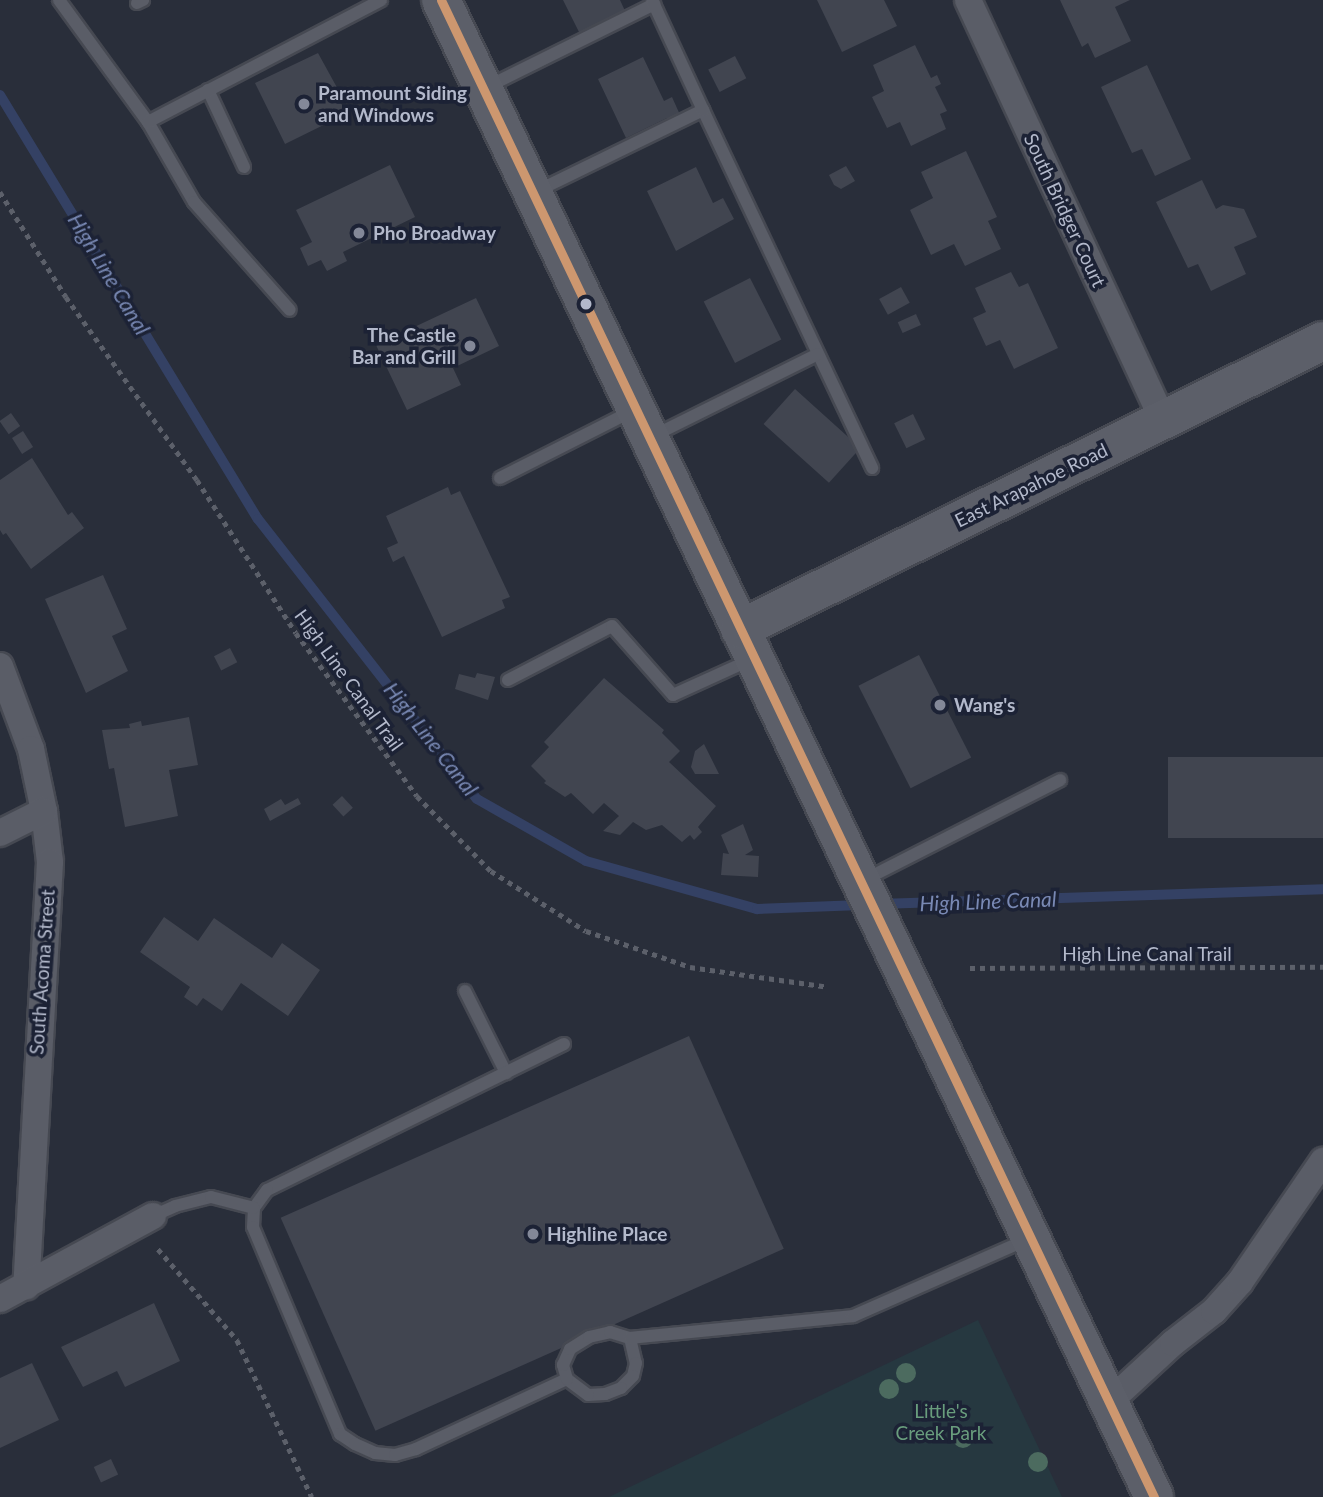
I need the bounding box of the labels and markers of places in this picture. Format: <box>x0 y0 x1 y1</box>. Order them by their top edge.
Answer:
place label: Paramount Siding and Windows <box>318 82 467 126</box>
marker: Paramount Siding and Windows <box>296 96 312 112</box>
place label: Pho Broadway <box>373 222 496 244</box>
marker: Pho Broadway <box>351 225 367 241</box>
unlabelled marker <box>579 297 593 311</box>
place label: The Castle Bar and Grill <box>352 324 456 368</box>
marker: The Castle Bar and Grill <box>462 338 478 354</box>
place label: Wang's <box>954 694 1015 716</box>
marker: Wang's <box>932 697 948 713</box>
place label: Highline Place <box>547 1223 667 1245</box>
marker: Highline Place <box>525 1226 541 1242</box>

